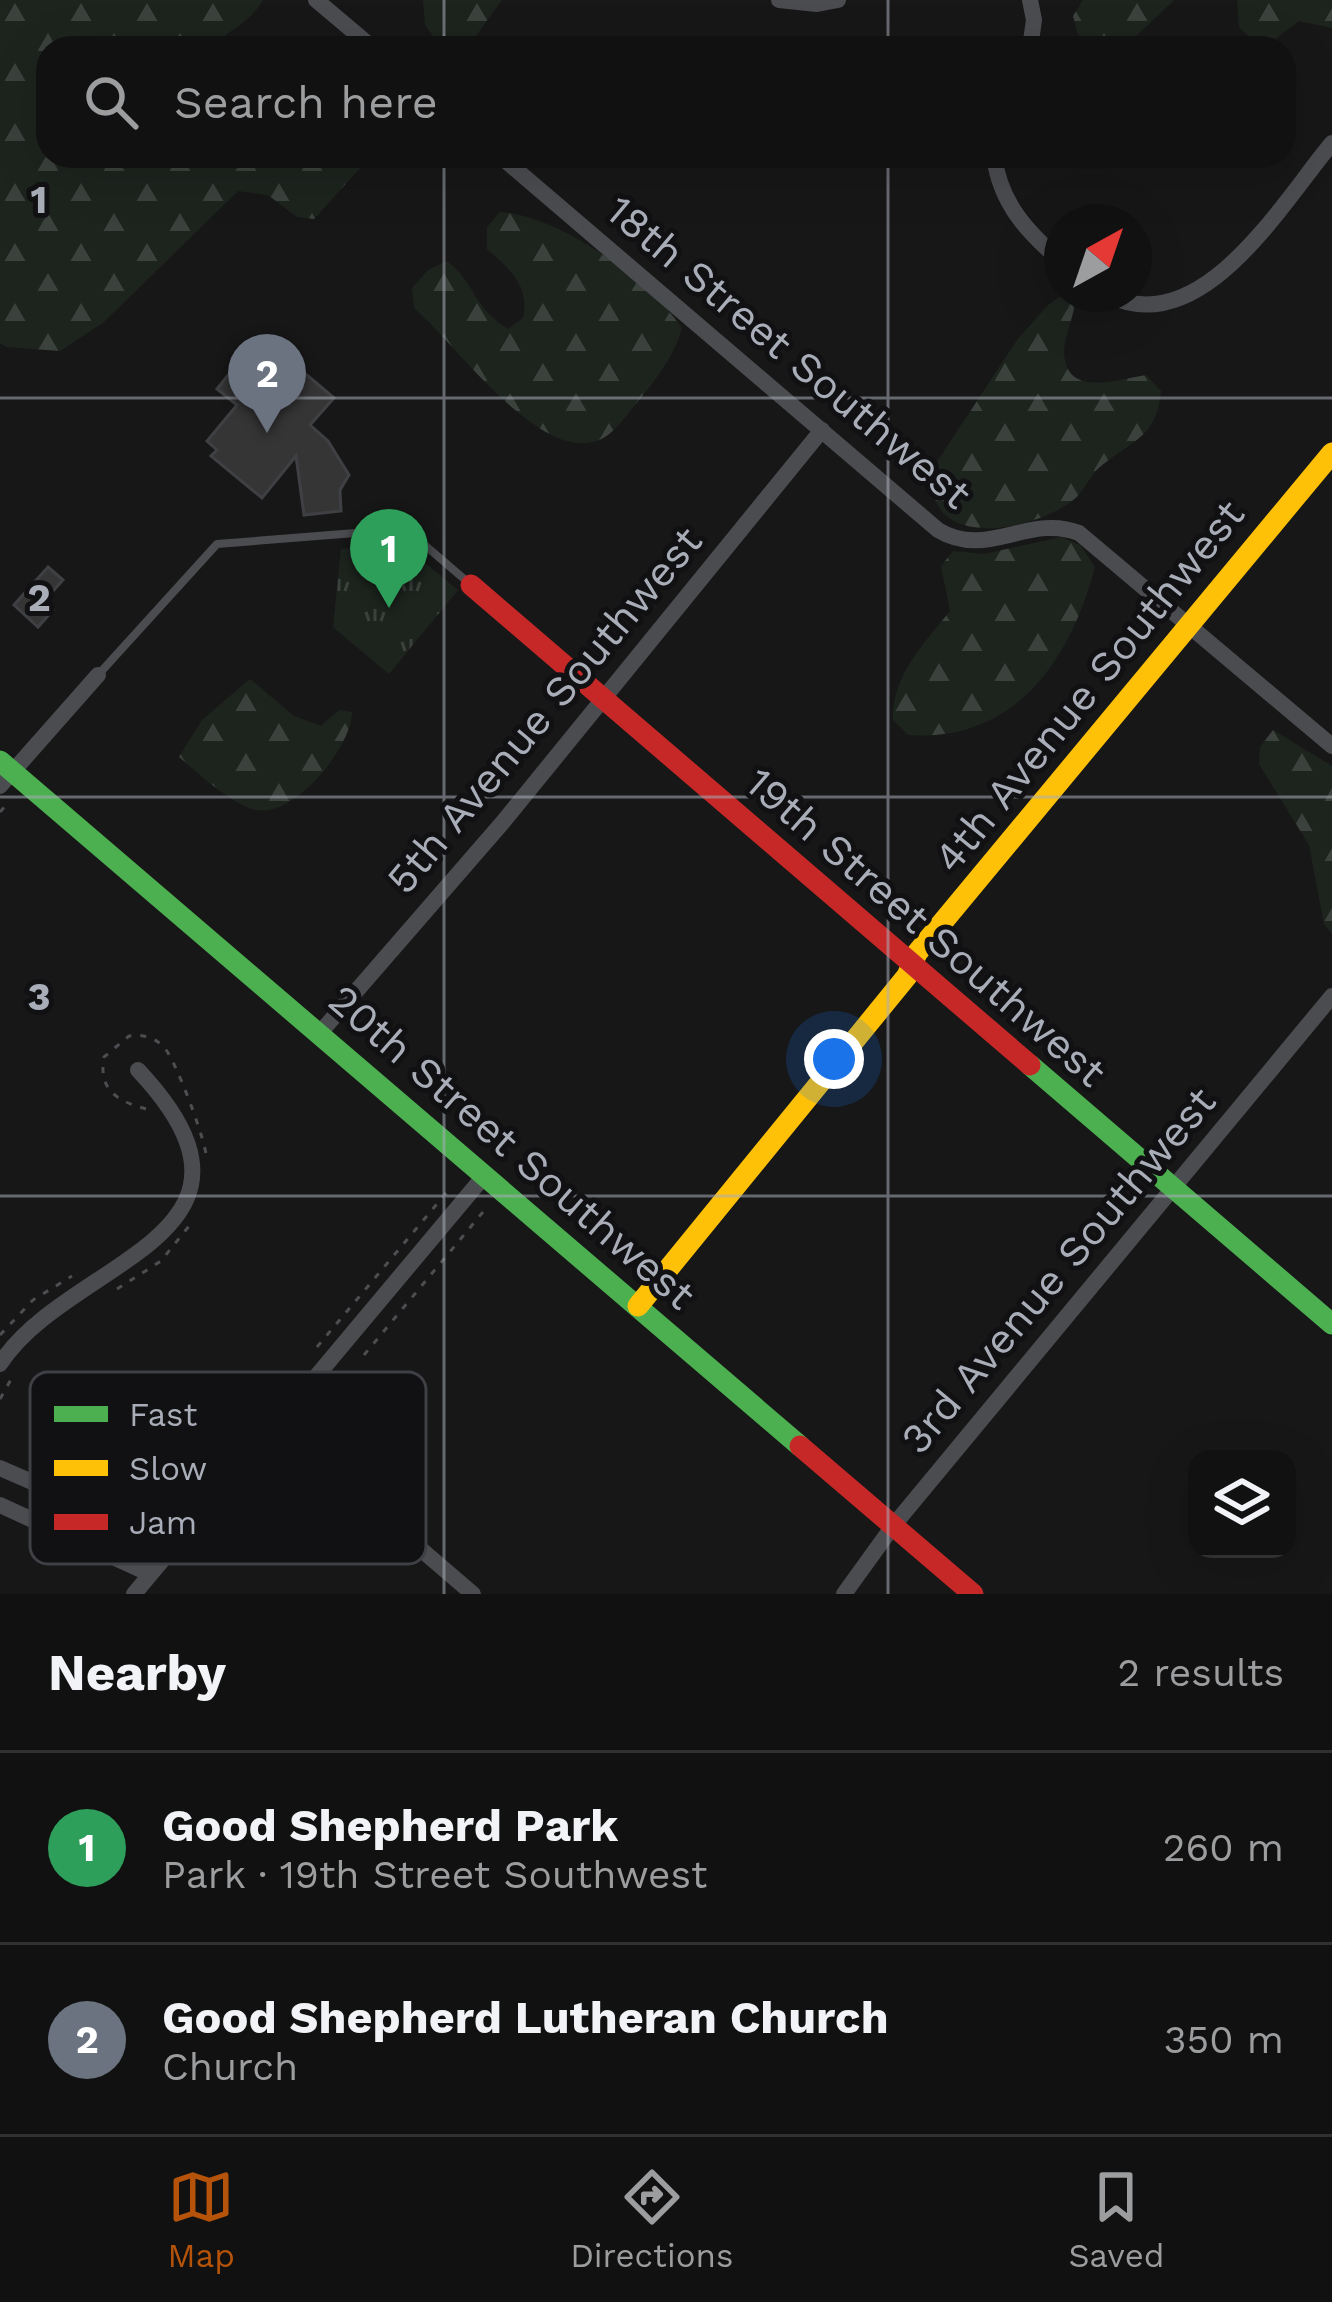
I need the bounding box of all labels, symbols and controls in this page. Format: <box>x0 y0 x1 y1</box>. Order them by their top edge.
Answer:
search box <box>36 36 1296 168</box>
icon: search <box>78 69 144 135</box>
text: Search here <box>174 76 438 129</box>
text: 1 <box>31 177 47 222</box>
street label: 18th Street Southwest <box>597 185 981 519</box>
north arrow <box>1044 204 1152 312</box>
pin: 2 <box>228 334 306 433</box>
street label: 4th Avenue Southwest <box>924 490 1254 882</box>
pin: 1 <box>350 509 428 608</box>
street label: 5th Avenue Southwest <box>376 517 712 903</box>
text: 2 <box>27 575 51 620</box>
street label: 19th Street Southwest <box>736 757 1116 1097</box>
text: 3 <box>27 974 51 1019</box>
street label: 20th Street Southwest <box>319 975 705 1319</box>
your location <box>804 1029 864 1089</box>
street label: 3rd Avenue Southwest <box>891 1077 1225 1463</box>
legend <box>30 1372 426 1564</box>
text: Fast <box>129 1395 198 1434</box>
text: Slow <box>129 1449 207 1488</box>
map controls <box>1188 1450 1296 1558</box>
button: layers <box>1188 1450 1296 1558</box>
text: Jam <box>129 1503 197 1542</box>
text: Nearby <box>48 1643 226 1702</box>
text: 2 results <box>1118 1650 1284 1695</box>
text: Good Shepherd Park <box>162 1799 618 1852</box>
text: 1 <box>79 1825 95 1870</box>
text: 260 m <box>1163 1825 1284 1870</box>
text: Park · 19th Street Southwest <box>162 1852 707 1897</box>
text: Good Shepherd Lutheran Church <box>162 1991 889 2044</box>
text: 2 <box>75 2017 99 2062</box>
text: 350 m <box>1164 2017 1284 2062</box>
text: Church <box>162 2044 298 2089</box>
tab: Map <box>168 2164 235 2275</box>
tab: Directions <box>570 2164 733 2275</box>
tab: Saved <box>1069 2164 1164 2275</box>

